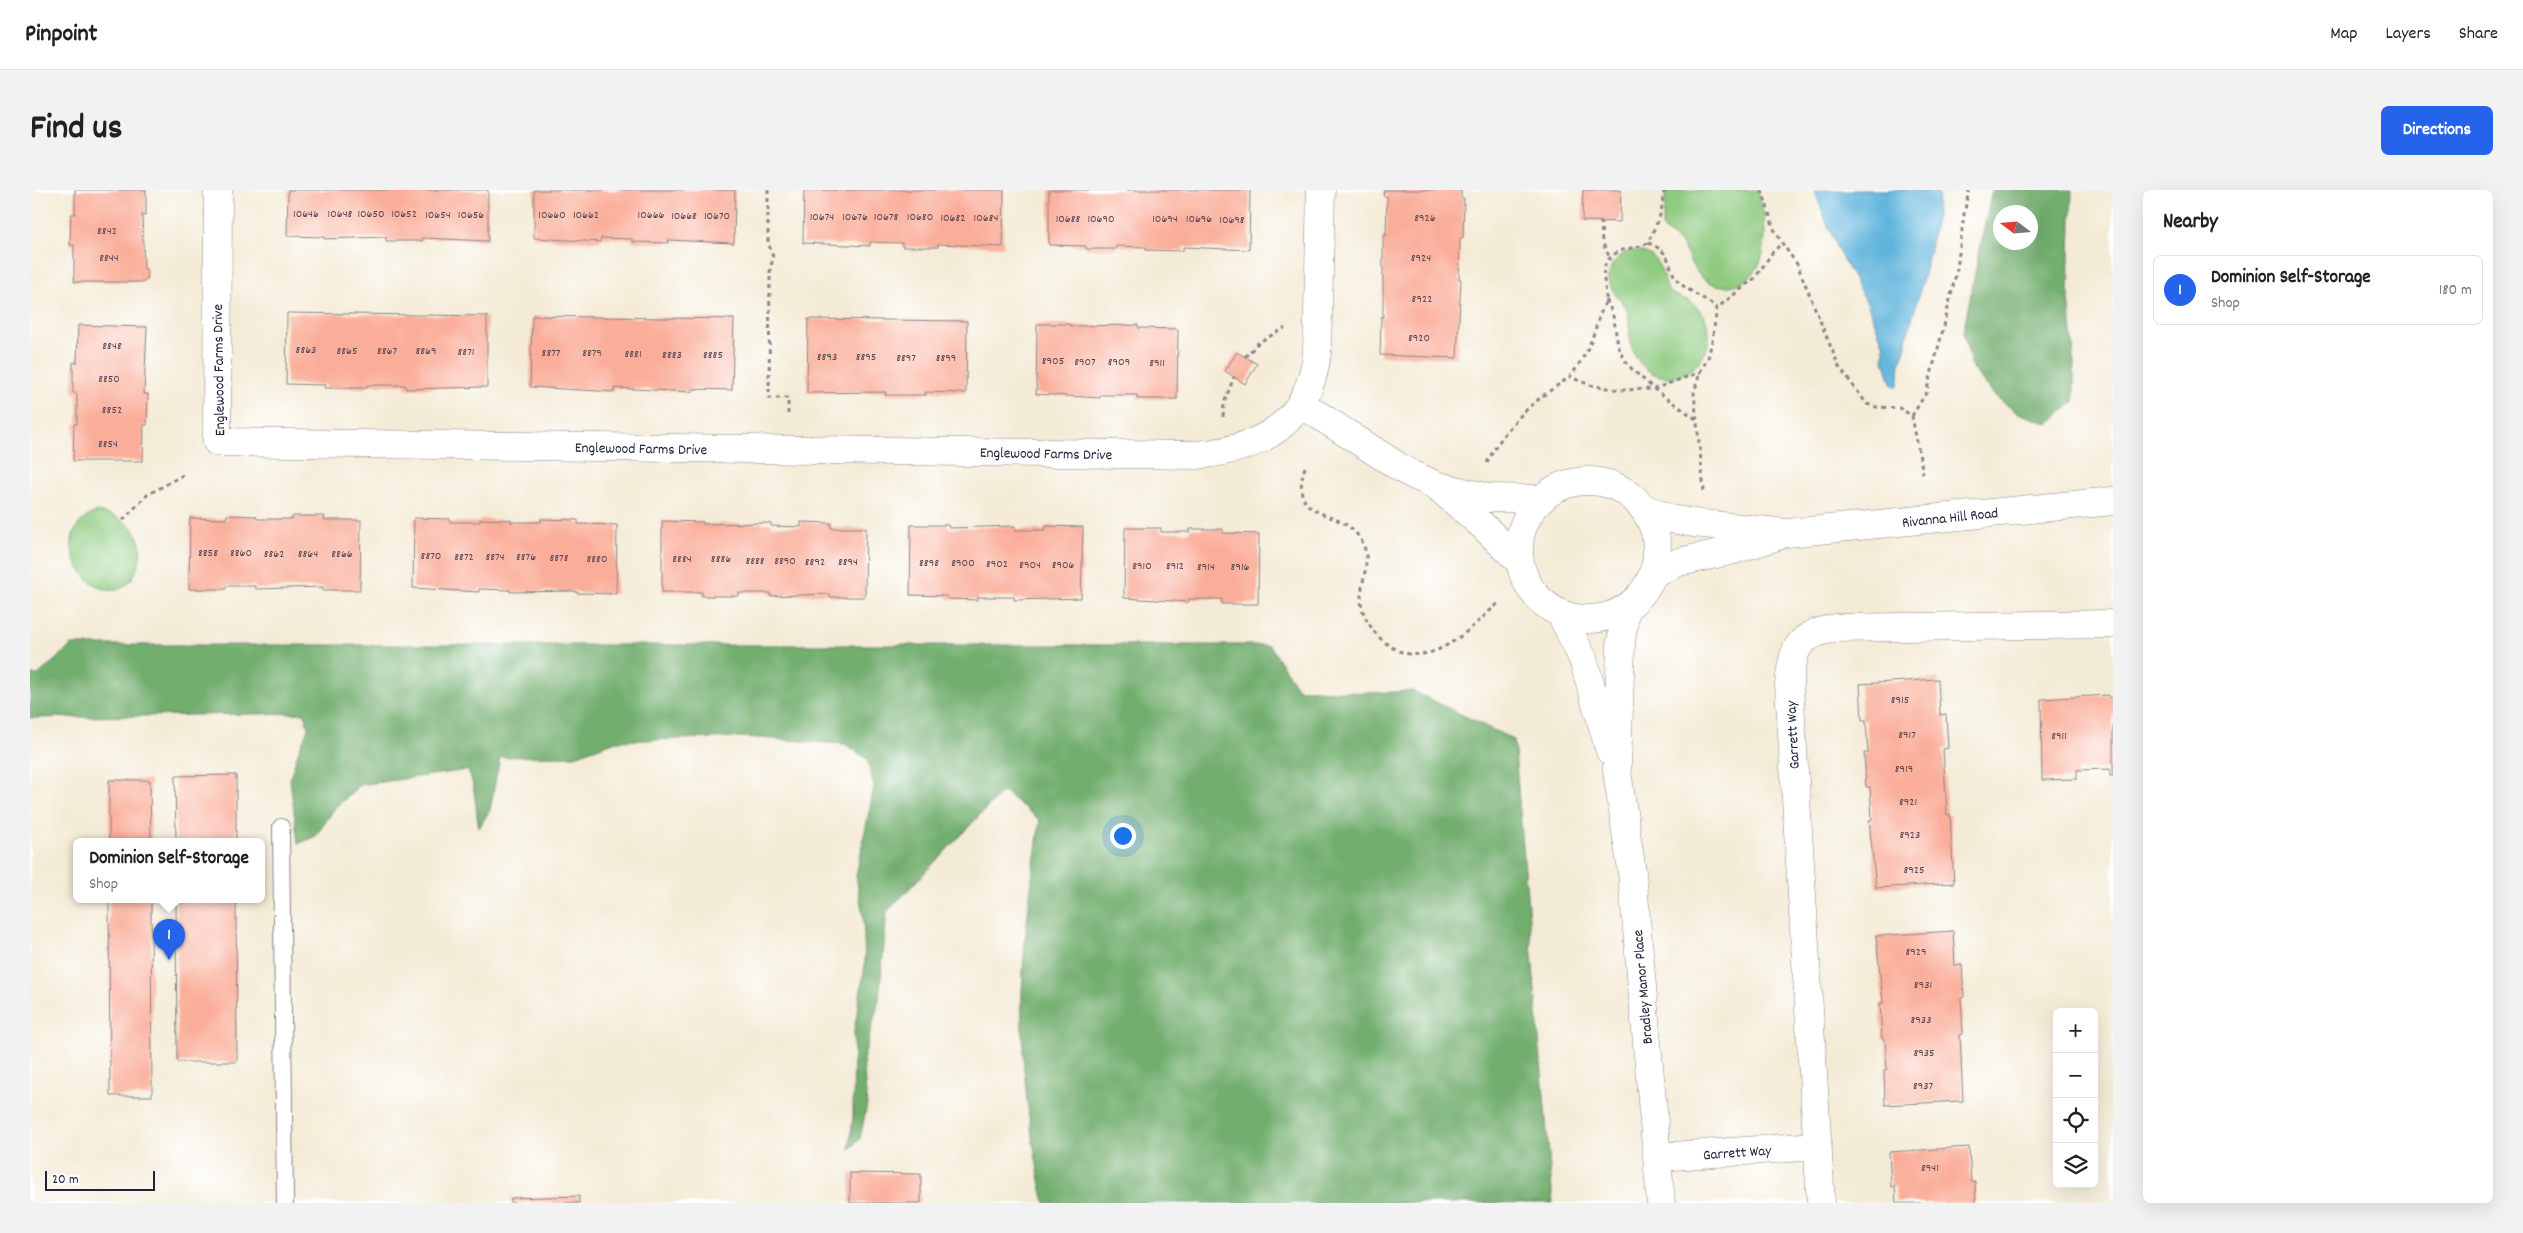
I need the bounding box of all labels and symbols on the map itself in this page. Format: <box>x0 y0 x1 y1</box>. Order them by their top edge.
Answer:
north arrow <box>1993 205 2038 250</box>
house number: 10646 <box>293 206 319 223</box>
house number: 10648 <box>328 206 353 223</box>
house number: 10650 <box>357 206 385 223</box>
house number: 10652 <box>391 206 417 223</box>
house number: 10654 <box>425 207 451 224</box>
house number: 10656 <box>458 207 484 224</box>
house number: 10660 <box>538 207 566 224</box>
house number: 10662 <box>573 207 599 224</box>
house number: 10666 <box>638 207 665 224</box>
house number: 10668 <box>671 208 697 225</box>
house number: 10670 <box>704 208 730 225</box>
house number: 10674 <box>810 209 834 226</box>
house number: 10676 <box>842 209 868 226</box>
house number: 10678 <box>874 209 898 226</box>
house number: 10680 <box>907 209 933 226</box>
house number: 10682 <box>940 210 966 227</box>
house number: 10684 <box>974 210 998 227</box>
house number: 8926 <box>1414 210 1436 227</box>
house number: 10688 <box>1056 211 1081 228</box>
house number: 10690 <box>1087 211 1115 228</box>
house number: 10694 <box>1152 211 1178 228</box>
house number: 10696 <box>1186 211 1212 228</box>
house number: 10698 <box>1219 212 1245 229</box>
house number: 8842 <box>97 223 117 240</box>
house number: 8844 <box>99 250 119 267</box>
house number: 8924 <box>1411 250 1431 267</box>
house number: 8922 <box>1412 291 1432 308</box>
street label: Englewood Farms Drive <box>208 303 232 436</box>
house number: 8920 <box>1408 330 1430 347</box>
house number: 8848 <box>102 338 122 355</box>
house number: 8863 <box>296 342 316 359</box>
house number: 8865 <box>336 343 358 360</box>
house number: 8867 <box>377 343 397 360</box>
house number: 8869 <box>415 343 437 360</box>
house number: 8871 <box>458 344 474 361</box>
house number: 8877 <box>542 345 561 362</box>
house number: 8879 <box>582 345 602 362</box>
house number: 8881 <box>624 346 642 363</box>
house number: 8883 <box>662 347 682 364</box>
house number: 8885 <box>703 347 723 364</box>
house number: 8893 <box>817 349 837 366</box>
house number: 8895 <box>856 349 876 366</box>
house number: 8897 <box>896 350 916 367</box>
house number: 8899 <box>936 350 956 367</box>
house number: 8905 <box>1042 353 1064 370</box>
house number: 8907 <box>1074 354 1096 371</box>
house number: 8909 <box>1108 354 1130 371</box>
house number: 8911 <box>1149 355 1165 372</box>
house number: 8850 <box>98 371 120 388</box>
house number: 8852 <box>102 402 122 419</box>
house number: 8854 <box>98 436 118 453</box>
street label: Englewood Farms Drive <box>575 438 708 462</box>
street label: Englewood Farms Drive <box>980 443 1113 467</box>
street label: Rivanna Hill Road <box>1901 503 1999 535</box>
house number: 8858 <box>198 545 218 562</box>
house number: 8860 <box>230 545 252 562</box>
house number: 8862 <box>264 546 284 563</box>
house number: 8864 <box>298 546 318 563</box>
house number: 8866 <box>331 546 353 563</box>
house number: 8870 <box>421 548 441 565</box>
house number: 8872 <box>454 549 474 566</box>
house number: 8874 <box>485 549 505 566</box>
house number: 8876 <box>516 549 536 566</box>
house number: 8878 <box>549 550 569 567</box>
house number: 8880 <box>587 551 607 568</box>
house number: 8884 <box>672 551 692 568</box>
house number: 8886 <box>711 551 731 568</box>
house number: 8888 <box>745 553 765 570</box>
house number: 8890 <box>774 553 796 570</box>
house number: 8892 <box>805 554 825 571</box>
house number: 8894 <box>838 554 858 571</box>
house number: 8898 <box>919 555 939 572</box>
house number: 8900 <box>951 555 975 572</box>
house number: 8902 <box>986 556 1008 573</box>
house number: 8904 <box>1019 557 1041 574</box>
house number: 8906 <box>1052 557 1074 574</box>
house number: 8910 <box>1132 558 1152 575</box>
house number: 8912 <box>1166 558 1184 575</box>
house number: 8914 <box>1197 559 1215 576</box>
house number: 8916 <box>1231 559 1250 576</box>
house number: 8915 <box>1891 692 1909 709</box>
street label: Garrett Way <box>1781 699 1807 770</box>
house number: 8917 <box>1898 727 1916 744</box>
house number: 8911 <box>2051 728 2067 745</box>
house number: 8919 <box>1895 761 1913 778</box>
house number: 8921 <box>1899 794 1917 811</box>
your location <box>1110 823 1136 849</box>
house number: 8923 <box>1900 827 1920 844</box>
house number: 8925 <box>1903 862 1925 879</box>
pin: 1 <box>153 919 185 960</box>
street label: Bradley Manor Place <box>1628 928 1660 1045</box>
house number: 8929 <box>1905 944 1927 961</box>
house number: 8931 <box>1914 977 1932 994</box>
house number: 8933 <box>1911 1012 1931 1029</box>
house number: 8935 <box>1913 1045 1935 1062</box>
house number: 8937 <box>1913 1078 1934 1095</box>
street label: Garrett Way <box>1702 1141 1773 1167</box>
house number: 8941 <box>1921 1160 1939 1177</box>
scale bar <box>45 1168 155 1191</box>

